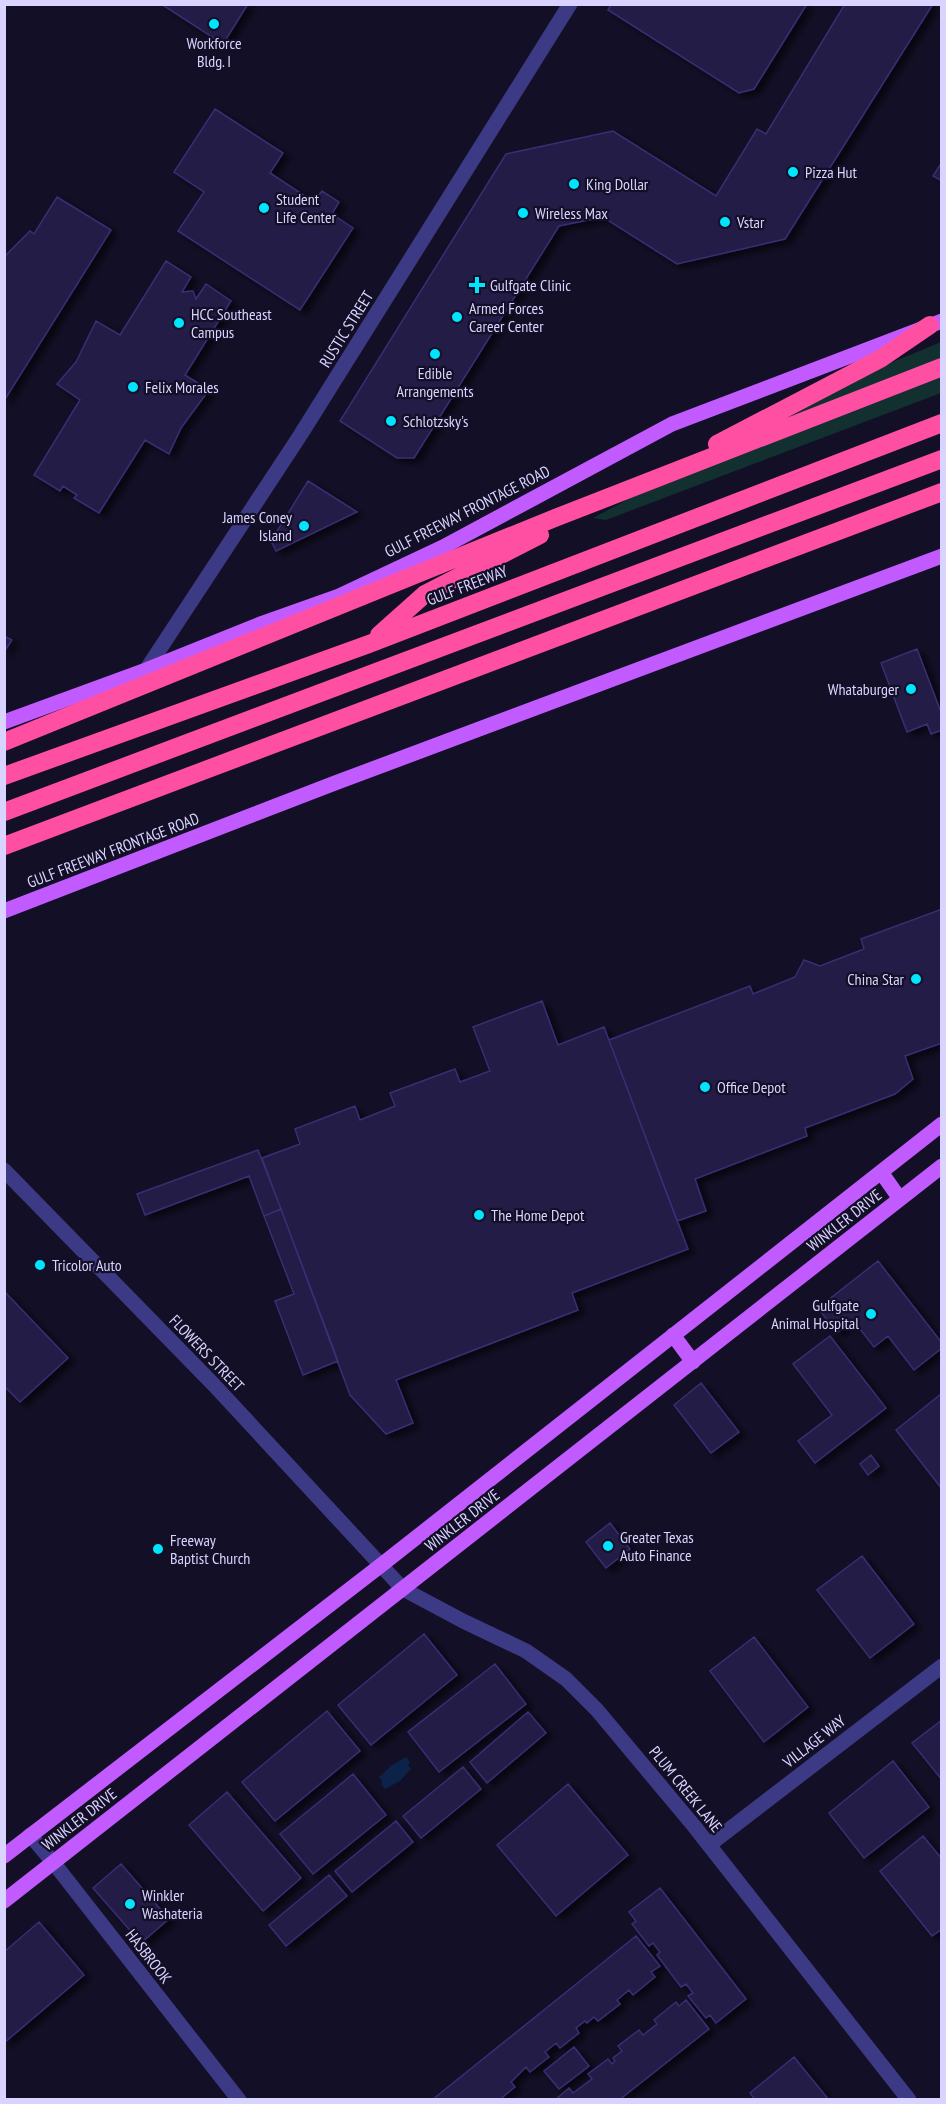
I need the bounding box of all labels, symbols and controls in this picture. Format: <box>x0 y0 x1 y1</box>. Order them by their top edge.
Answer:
marker: Workforce Bldg. I <box>207 17 221 31</box>
place label: Workforce Bldg. I <box>187 33 242 71</box>
place label: Pizza Hut <box>805 162 858 182</box>
marker: Pizza Hut <box>786 165 800 179</box>
place label: King Dollar <box>586 174 649 194</box>
marker: King Dollar <box>567 177 581 191</box>
place label: Student Life Center <box>276 189 336 227</box>
marker: Student Life Center <box>257 201 271 215</box>
place label: Wireless Max <box>535 203 608 223</box>
marker: Wireless Max <box>516 206 530 220</box>
place label: Vstar <box>736 212 765 232</box>
marker: Vstar <box>718 215 732 229</box>
place label: Gulfgate Clinic <box>490 275 571 295</box>
marker: Gulfgate Clinic <box>468 276 486 294</box>
street label: RUSTIC STREET <box>315 287 377 371</box>
place label: Armed Forces Career Center <box>469 298 544 336</box>
place label: HCC Southeast Campus <box>191 304 272 342</box>
marker: Armed Forces Career Center <box>450 310 464 324</box>
marker: HCC Southeast Campus <box>172 316 186 330</box>
marker: Edible Arrangements <box>428 347 442 361</box>
place label: Edible Arrangements <box>396 363 474 401</box>
place label: Felix Morales <box>145 377 219 397</box>
marker: Felix Morales <box>126 380 140 394</box>
place label: Schlotzsky's <box>403 411 469 431</box>
marker: Schlotzsky's <box>384 414 398 428</box>
street label: GULF FREEWAY FRONTAGE ROAD <box>381 461 553 561</box>
place label: James Coney Island <box>222 507 292 545</box>
marker: James Coney Island <box>297 519 311 533</box>
street label: GULF FREEWAY <box>424 560 511 610</box>
place label: Whataburger <box>828 679 900 699</box>
marker: Whataburger <box>904 682 918 696</box>
street label: GULF FREEWAY FRONTAGE ROAD <box>24 808 202 892</box>
place label: China Star <box>847 969 905 989</box>
marker: China Star <box>909 972 923 986</box>
place label: Office Depot <box>717 1077 786 1097</box>
marker: Office Depot <box>698 1080 712 1094</box>
street label: WINKLER DRIVE <box>803 1184 886 1255</box>
place label: The Home Depot <box>491 1205 585 1225</box>
marker: The Home Depot <box>472 1208 486 1222</box>
place label: Tricolor Auto <box>52 1255 122 1275</box>
marker: Tricolor Auto <box>33 1258 47 1272</box>
place label: Gulfgate Animal Hospital <box>771 1295 859 1333</box>
marker: Gulfgate Animal Hospital <box>864 1307 878 1321</box>
street label: FLOWERS STREET <box>165 1310 249 1396</box>
street label: WINKLER DRIVE <box>421 1484 504 1555</box>
place label: Greater Texas Auto Finance <box>620 1527 694 1565</box>
place label: Freeway Baptist Church <box>170 1530 250 1568</box>
marker: Greater Texas Auto Finance <box>601 1539 615 1553</box>
marker: Freeway Baptist Church <box>151 1542 165 1556</box>
street label: VILLAGE WAY <box>778 1710 850 1772</box>
street label: PLUM CREEK LANE <box>645 1742 727 1836</box>
street label: WINKLER DRIVE <box>38 1783 121 1854</box>
place label: Winkler Washateria <box>142 1885 203 1923</box>
marker: Winkler Washateria <box>123 1897 137 1911</box>
street label: HASBROOK <box>122 1925 176 1987</box>

